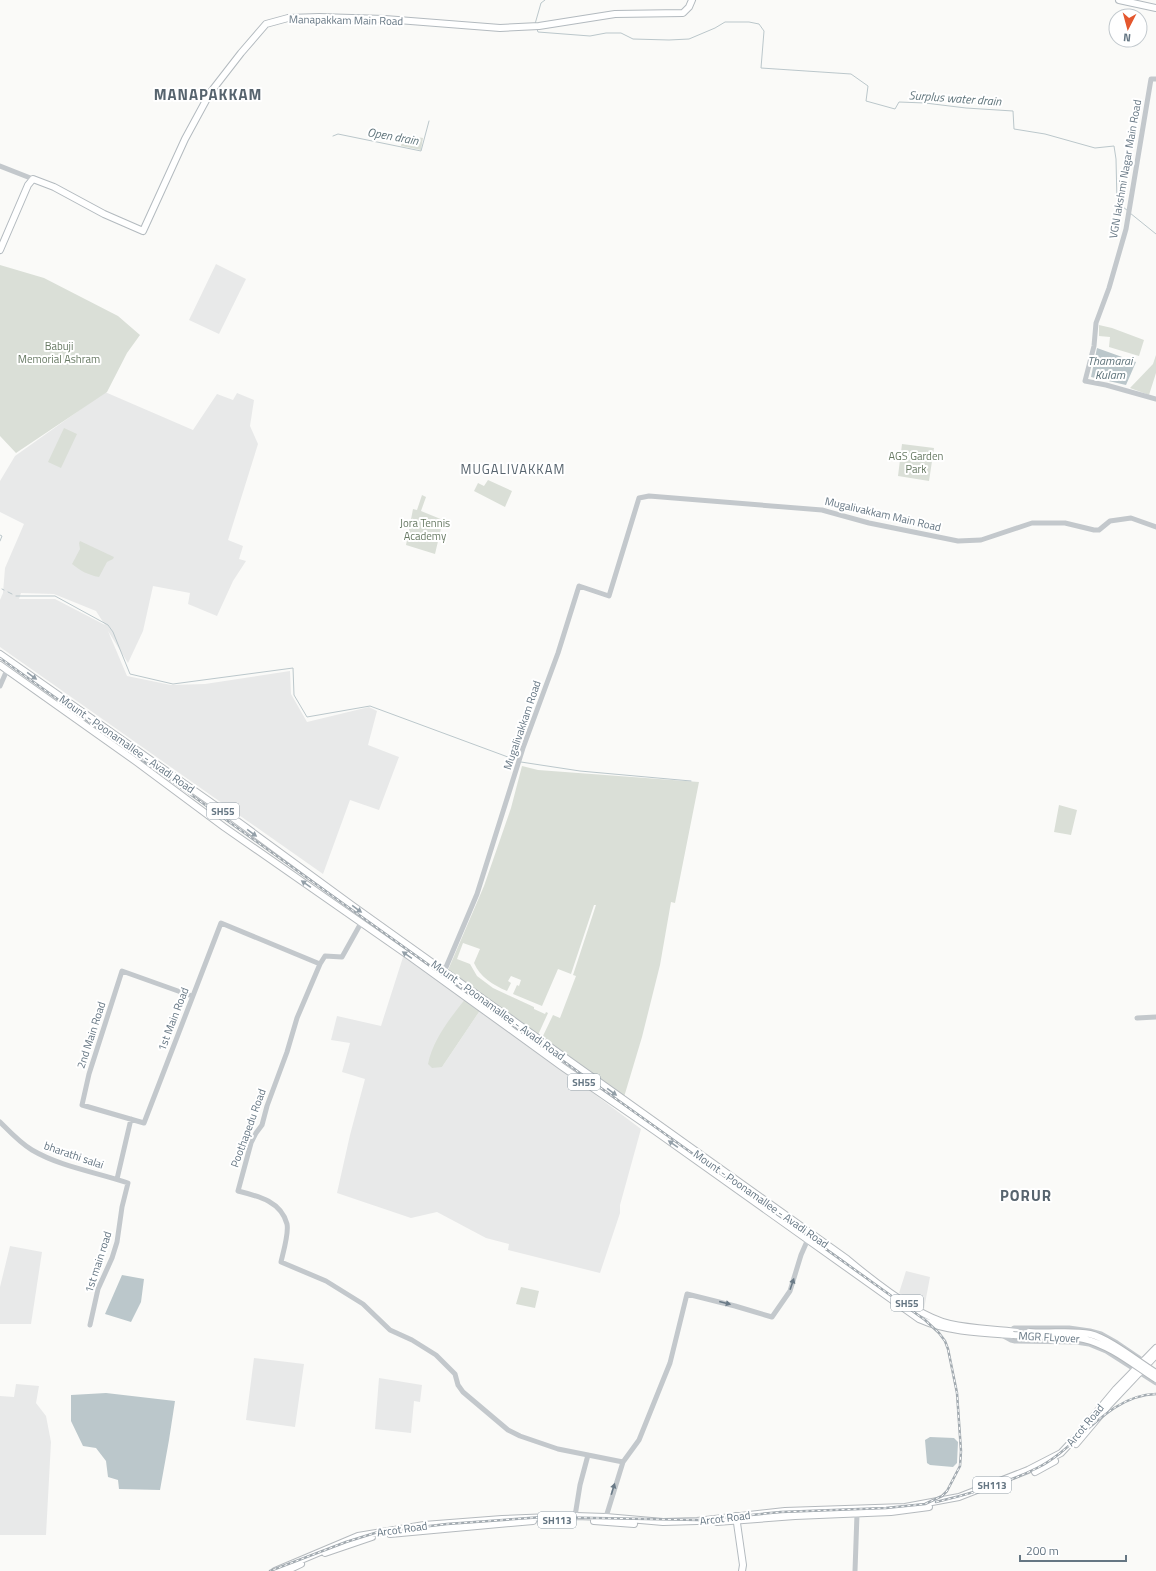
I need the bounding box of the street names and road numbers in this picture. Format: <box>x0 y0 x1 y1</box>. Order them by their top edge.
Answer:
street label: Manapakkam Main Road <box>289 11 404 29</box>
street label: VGN lakshmi Nagar Main Road <box>1105 98 1145 240</box>
street label: Mugalivakkam Main Road <box>823 493 943 535</box>
street label: Mugalivakkam Road <box>499 678 545 772</box>
street label: Mount - Poonamallee - Avadi Road <box>56 691 198 797</box>
road number: SH55 <box>207 803 239 819</box>
street label: Mount - Poonamallee - Avadi Road <box>428 956 568 1064</box>
street label: 1st Main Road <box>154 985 193 1053</box>
street label: 2nd Main Road <box>73 999 109 1071</box>
road number: SH55 <box>568 1074 600 1090</box>
street label: Poothapedu Road <box>226 1086 270 1170</box>
street label: bharathi salai <box>42 1137 106 1173</box>
street label: Mount - Poonamallee - Avadi Road <box>690 1146 832 1252</box>
street label: 1st main road <box>81 1229 116 1295</box>
road number: SH55 <box>891 1295 923 1311</box>
street label: MGR FLyover <box>1018 1327 1080 1347</box>
street label: Arcot Road <box>1063 1400 1108 1450</box>
road number: SH113 <box>973 1477 1011 1493</box>
street label: Arcot Road <box>699 1507 751 1529</box>
road number: SH113 <box>538 1512 576 1528</box>
street label: Arcot Road <box>376 1518 428 1540</box>

